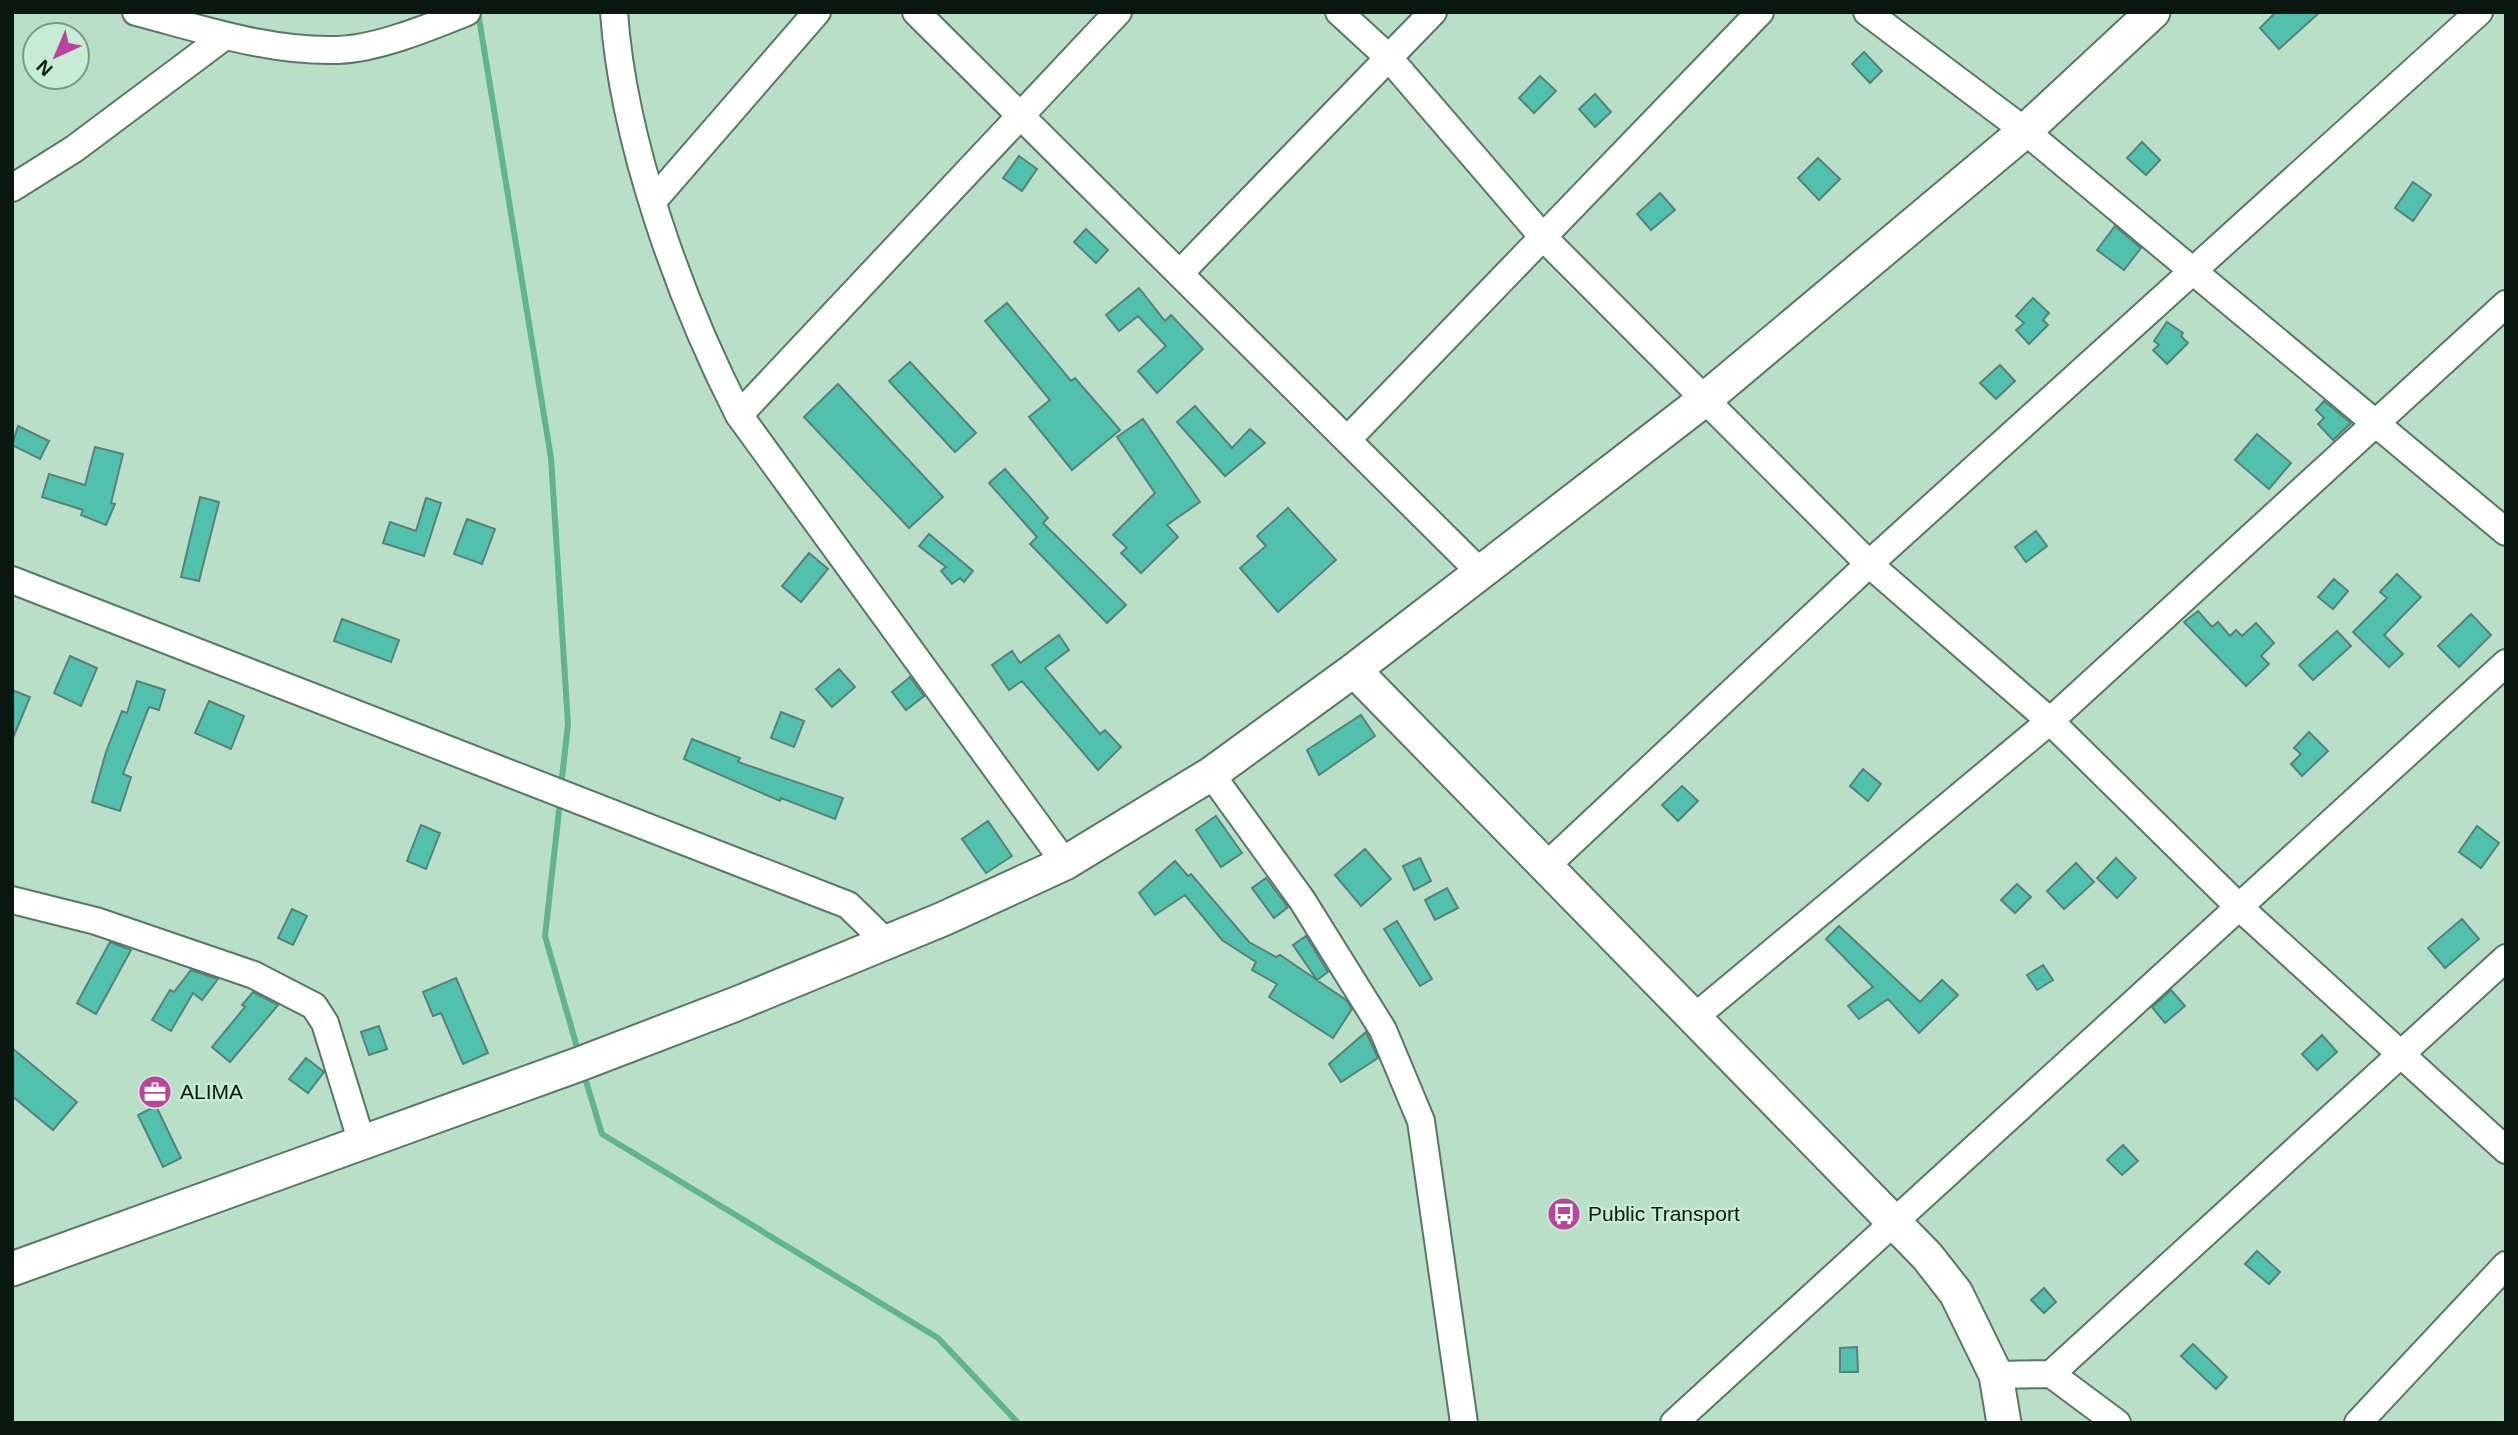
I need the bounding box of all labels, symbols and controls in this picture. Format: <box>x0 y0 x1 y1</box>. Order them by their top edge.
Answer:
north arrow <box>21 21 91 91</box>
text: N <box>32 56 57 80</box>
office icon: ALIMA <box>136 1073 174 1111</box>
place label: ALIMA <box>180 1080 243 1103</box>
bus stop icon: Public Transport <box>1545 1195 1583 1233</box>
place label: Public Transport <box>1588 1202 1740 1225</box>

